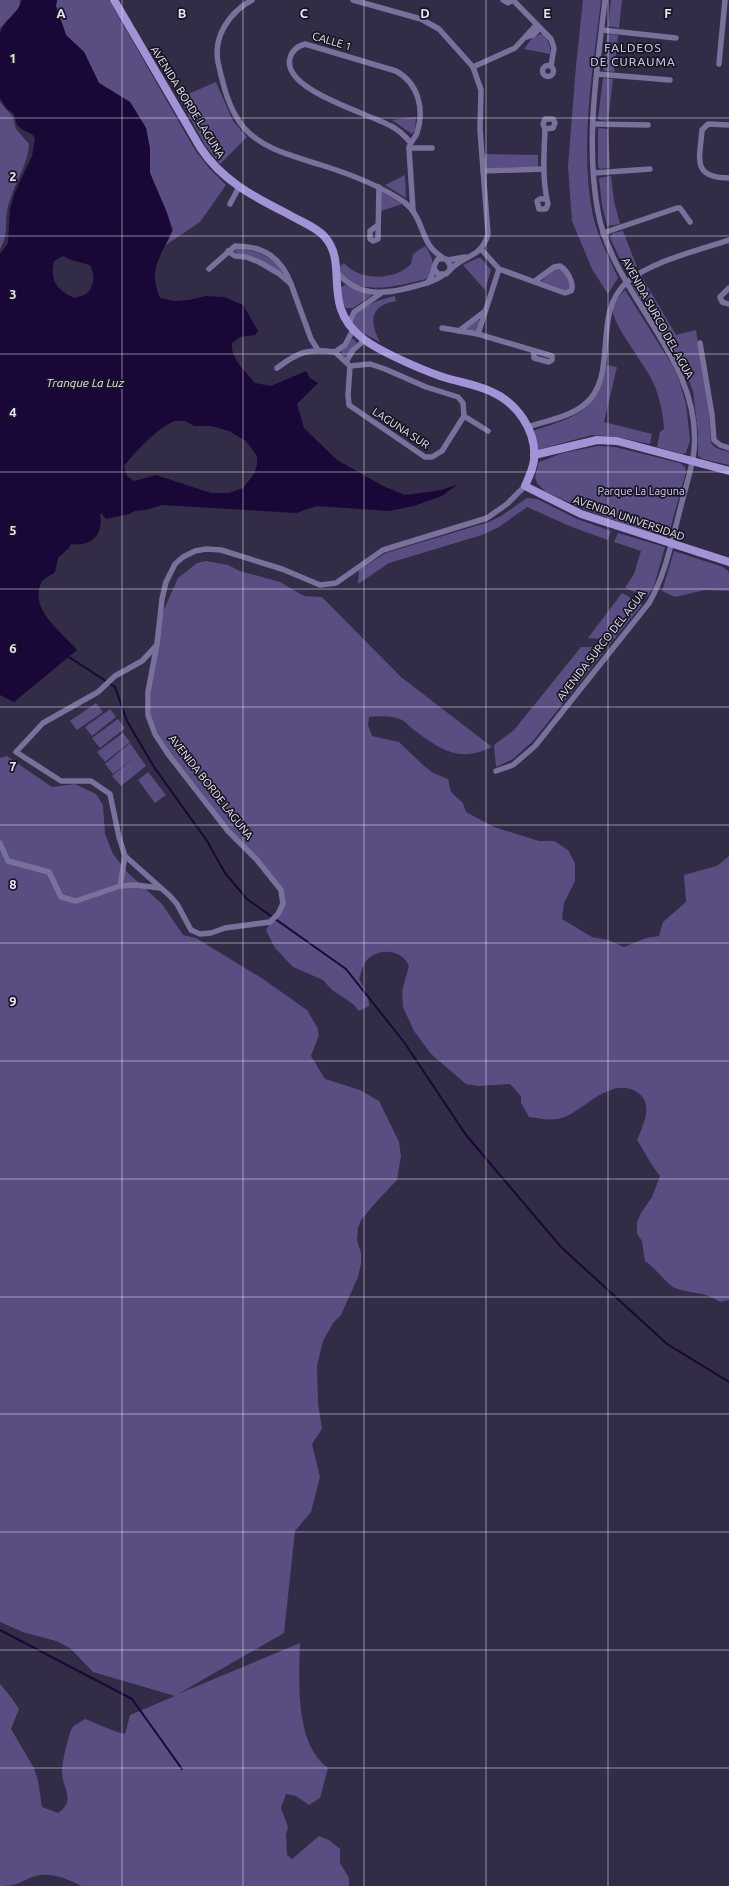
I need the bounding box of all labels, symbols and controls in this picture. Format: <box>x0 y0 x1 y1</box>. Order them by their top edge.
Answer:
text: A <box>56 6 66 20</box>
text: B <box>178 6 187 20</box>
text: C <box>300 6 309 20</box>
text: D <box>420 6 430 20</box>
text: E <box>543 6 551 20</box>
text: F <box>664 6 672 20</box>
street label: CALLE 1 <box>311 29 353 53</box>
district label: FALDEOS DE CURAUMA <box>590 41 676 68</box>
street label: AVENIDA BORDE LAGUNA <box>149 44 228 161</box>
text: 1 <box>9 51 17 65</box>
text: 2 <box>9 169 17 183</box>
street label: AVENIDA SURCO DEL AGUA <box>620 255 697 381</box>
text: 3 <box>9 287 17 301</box>
water label: Tranque La Luz <box>46 376 124 389</box>
text: 4 <box>9 405 17 419</box>
street label: LAGUNA SUR <box>370 405 432 451</box>
park label: Parque La Laguna <box>597 485 685 497</box>
street label: AVENIDA UNIVERSIDAD <box>572 493 687 543</box>
text: 5 <box>9 523 17 537</box>
street label: AVENIDA SURCO DEL AGUA <box>554 587 648 702</box>
text: 6 <box>9 641 17 655</box>
street label: AVENIDA BORDE LAGUNA <box>166 732 256 842</box>
text: 7 <box>9 759 17 773</box>
text: 8 <box>9 877 17 891</box>
text: 9 <box>9 994 17 1008</box>

